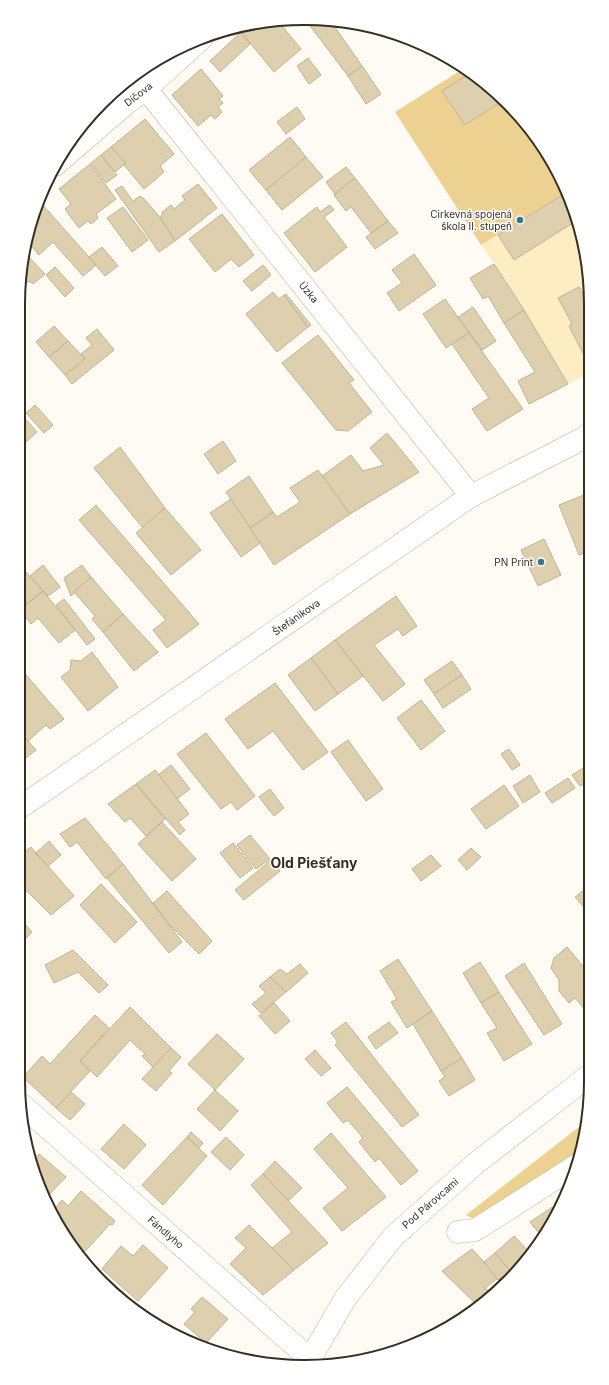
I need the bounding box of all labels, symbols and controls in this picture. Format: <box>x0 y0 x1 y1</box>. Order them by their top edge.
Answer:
street label: Díčova <box>122 79 154 109</box>
place label: Cirkevná spojená škola II. stupeň <box>430 208 512 232</box>
marker: Cirkevná spojená škola II. stupeň <box>515 215 525 225</box>
street label: Úzka <box>297 278 322 305</box>
place label: PN Print <box>494 556 534 568</box>
marker: PN Print <box>536 557 546 567</box>
street label: Štefánikova <box>270 596 322 638</box>
district label: Old Piešťany <box>270 854 358 871</box>
street label: Pod Párovcami <box>399 1175 461 1231</box>
street label: Fándlyho <box>146 1213 186 1251</box>

